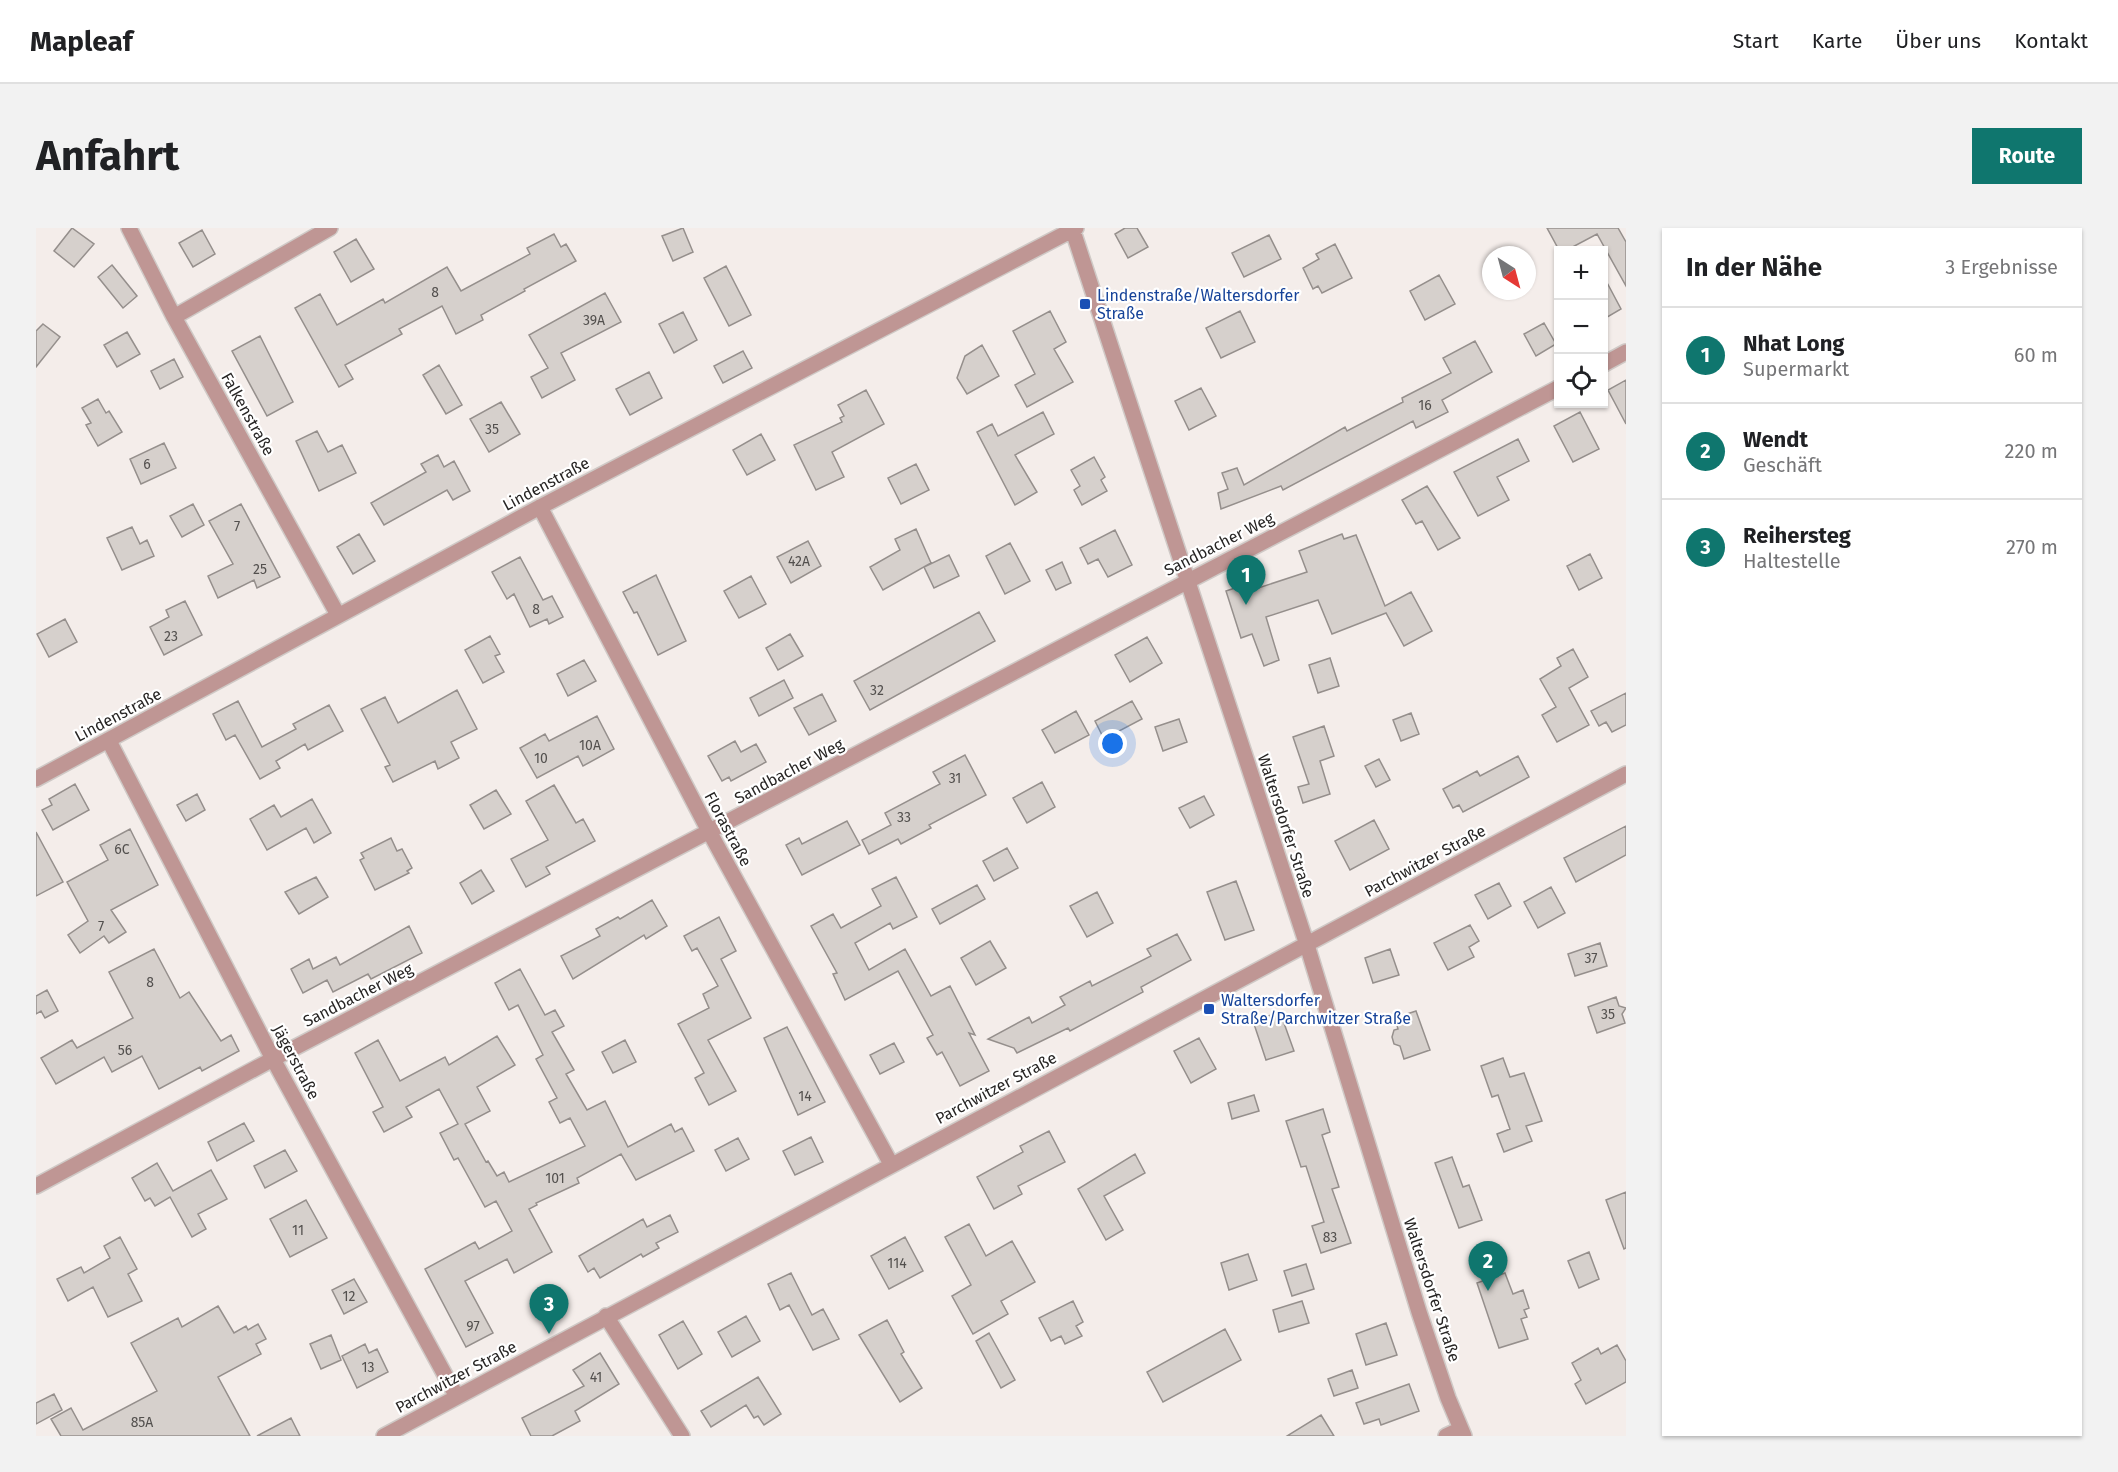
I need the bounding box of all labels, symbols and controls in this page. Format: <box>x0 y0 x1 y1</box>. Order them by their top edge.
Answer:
text: Mapleaf <box>30 25 133 58</box>
text: Start <box>1733 28 1779 54</box>
text: Karte <box>1812 28 1862 54</box>
text: Über uns <box>1895 28 1981 54</box>
text: Kontakt <box>2014 28 2088 54</box>
button: Route <box>1972 128 2082 184</box>
text: Anfahrt <box>36 131 179 181</box>
north arrow <box>1482 246 1536 300</box>
map controls <box>1554 246 1608 408</box>
button: + <box>1554 246 1608 300</box>
text: In der Nähe <box>1686 252 1822 283</box>
text: 3 Ergebnisse <box>1945 255 2058 279</box>
house number: 8 <box>431 284 439 301</box>
place label: Lindenstraße/Waltersdorfer Straße <box>1097 286 1300 323</box>
marker: Lindenstraße/Waltersdorfer Straße <box>1078 297 1092 311</box>
button: − <box>1554 300 1608 354</box>
house number: 39A <box>583 312 605 329</box>
text: Nhat Long <box>1743 330 1844 357</box>
text: 1 <box>1701 343 1710 367</box>
text: 60 m <box>2014 343 2058 367</box>
button: locate <box>1554 354 1608 408</box>
text: Supermarkt <box>1743 357 1849 381</box>
street label: Falkenstraße <box>217 369 279 459</box>
house number: 16 <box>1418 397 1432 414</box>
house number: 35 <box>485 421 499 438</box>
text: Wendt <box>1743 426 1808 453</box>
text: 2 <box>1700 439 1711 463</box>
text: 220 m <box>2005 439 2058 463</box>
street label: Lindenstraße <box>499 453 593 515</box>
text: Geschäft <box>1743 453 1822 477</box>
house number: 6 <box>143 456 151 473</box>
street label: Sandbacher Weg <box>1161 508 1278 580</box>
house number: 7 <box>234 518 240 535</box>
text: Reihersteg <box>1743 522 1851 549</box>
text: 3 <box>1700 535 1711 559</box>
text: 270 m <box>2006 535 2058 559</box>
text: Haltestelle <box>1743 549 1841 573</box>
house number: 42A <box>788 553 810 570</box>
pin: 1 <box>1226 556 1266 605</box>
house number: 25 <box>253 561 267 578</box>
house number: 8 <box>532 601 540 618</box>
house number: 23 <box>164 628 178 645</box>
house number: 32 <box>870 682 884 699</box>
street label: Lindenstraße <box>71 684 165 746</box>
your location <box>1098 729 1127 758</box>
street label: Sandbacher Weg <box>731 734 847 808</box>
house number: 10A <box>579 737 601 754</box>
house number: 10 <box>534 750 548 767</box>
street label: Waltersdorfer Straße <box>1254 752 1318 900</box>
house number: 31 <box>949 770 961 787</box>
street label: Florastraße <box>700 789 756 869</box>
house number: 33 <box>897 809 911 826</box>
street label: Parchwitzer Straße <box>1361 821 1489 901</box>
house number: 6C <box>114 841 130 858</box>
house number: 7 <box>98 918 104 935</box>
house number: 37 <box>1584 950 1598 967</box>
street label: Sandbacher Weg <box>300 959 417 1031</box>
house number: 8 <box>146 974 154 991</box>
place label: Waltersdorfer Straße/Parchwitzer Straße <box>1221 991 1411 1028</box>
marker: Waltersdorfer Straße/Parchwitzer Straße <box>1202 1002 1216 1016</box>
house number: 35 <box>1601 1006 1615 1023</box>
street label: Jägerstraße <box>268 1021 324 1103</box>
house number: 56 <box>118 1042 132 1059</box>
street label: Parchwitzer Straße <box>932 1048 1060 1128</box>
house number: 14 <box>798 1088 812 1105</box>
house number: 101 <box>545 1170 565 1187</box>
street label: Waltersdorfer Straße <box>1400 1216 1464 1364</box>
house number: 11 <box>292 1222 304 1239</box>
house number: 83 <box>1323 1229 1337 1246</box>
pin: 2 <box>1468 1242 1508 1291</box>
house number: 114 <box>887 1255 907 1272</box>
pin: 3 <box>530 1284 568 1334</box>
house number: 12 <box>343 1288 356 1305</box>
house number: 97 <box>466 1318 480 1335</box>
street label: Parchwitzer Straße <box>392 1337 520 1417</box>
house number: 13 <box>361 1359 375 1376</box>
house number: 41 <box>590 1369 602 1386</box>
house number: 85A <box>131 1414 153 1431</box>

